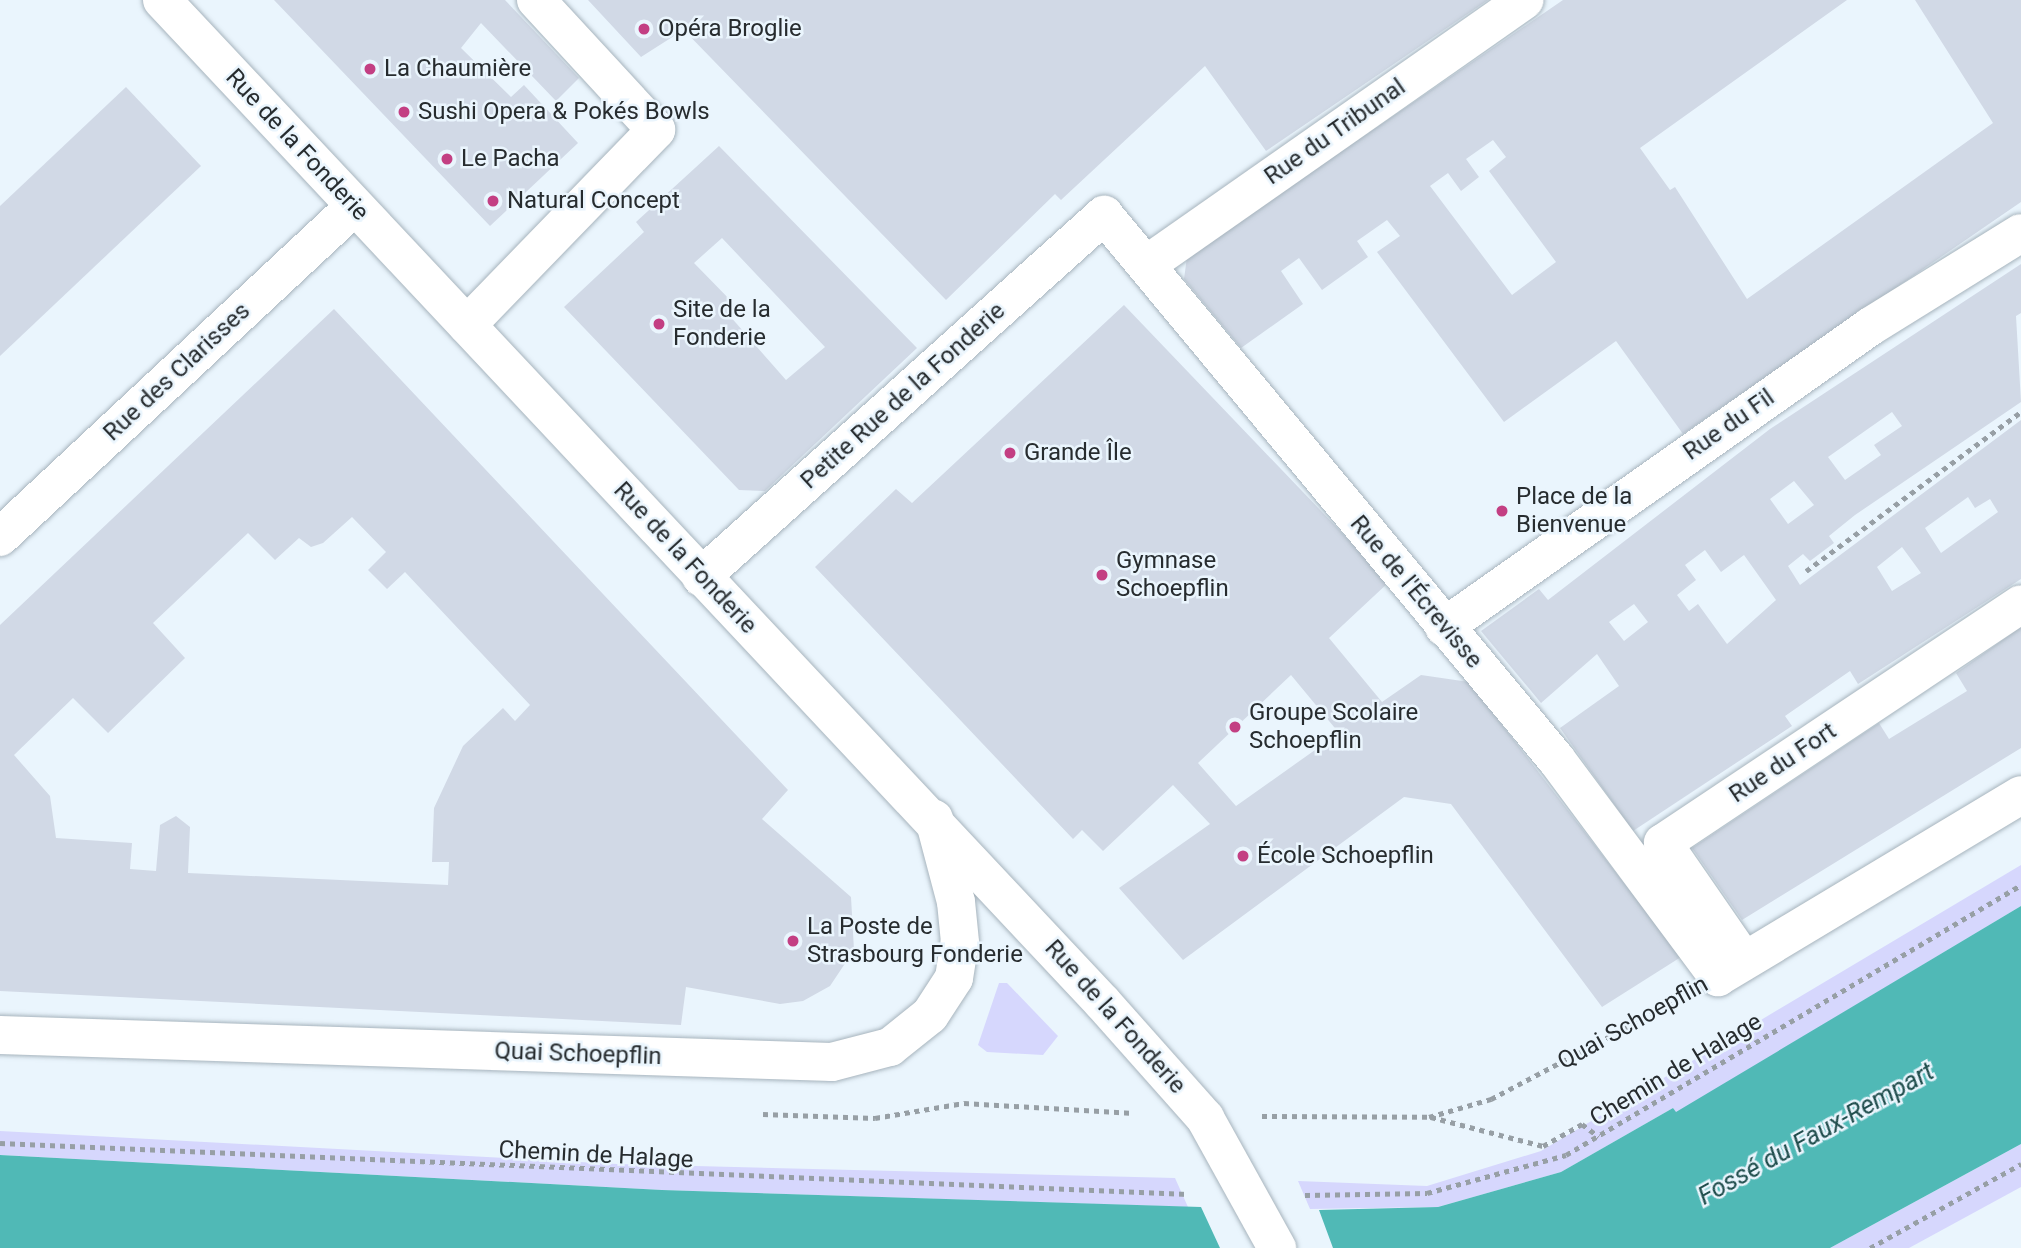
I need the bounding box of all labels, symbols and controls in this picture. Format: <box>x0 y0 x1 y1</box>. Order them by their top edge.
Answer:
place label: Opéra Broglie <box>658 15 802 43</box>
marker: Opéra Broglie <box>636 21 652 37</box>
place label: La Chaumière <box>384 55 531 83</box>
marker: La Chaumière <box>362 61 378 77</box>
street label: Rue de la Fonderie <box>219 63 375 227</box>
street label: Rue du Tribunal <box>1259 73 1411 191</box>
place label: Sushi Opera & Pokés Bowls <box>418 98 710 126</box>
marker: Sushi Opera & Pokés Bowls <box>396 104 412 120</box>
place label: Le Pacha <box>461 145 560 173</box>
marker: Le Pacha <box>439 151 455 167</box>
place label: Natural Concept <box>507 187 680 215</box>
marker: Natural Concept <box>485 193 501 209</box>
place label: Site de la Fonderie <box>673 296 771 352</box>
street label: Rue des Clarisses <box>98 297 256 447</box>
street label: Petite Rue de la Fonderie <box>795 297 1011 495</box>
marker: Site de la Fonderie <box>651 316 667 332</box>
street label: Rue du Fil <box>1678 383 1780 467</box>
place label: Grande Île <box>1024 439 1132 467</box>
marker: Grande Île <box>1002 445 1018 461</box>
street label: Rue de la Fonderie <box>607 476 763 640</box>
place label: Place de la Bienvenue <box>1516 483 1632 539</box>
marker: Place de la Bienvenue <box>1494 503 1510 519</box>
street label: Rue de l'Écrevisse <box>1344 510 1488 674</box>
place label: Gymnase Schoepflin <box>1116 547 1229 603</box>
marker: Gymnase Schoepflin <box>1094 567 1110 583</box>
place label: Groupe Scolaire Schoepflin <box>1249 699 1418 755</box>
street label: Rue du Fort <box>1724 717 1842 809</box>
marker: Groupe Scolaire Schoepflin <box>1227 719 1243 735</box>
place label: École Schoepflin <box>1257 842 1434 870</box>
marker: École Schoepflin <box>1235 848 1251 864</box>
place label: La Poste de Strasbourg Fonderie <box>807 913 1023 969</box>
marker: La Poste de Strasbourg Fonderie <box>785 933 801 949</box>
street label: Rue de la Fonderie <box>1038 934 1192 1100</box>
street label: Quai Schoepflin <box>1553 970 1713 1076</box>
street label: Chemin de Halage <box>1585 1007 1767 1133</box>
street label: Quai Schoepflin <box>494 1037 662 1071</box>
water label: Fossé du Faux-Rempart <box>1692 1056 1940 1212</box>
street label: Chemin de Halage <box>498 1136 694 1174</box>

